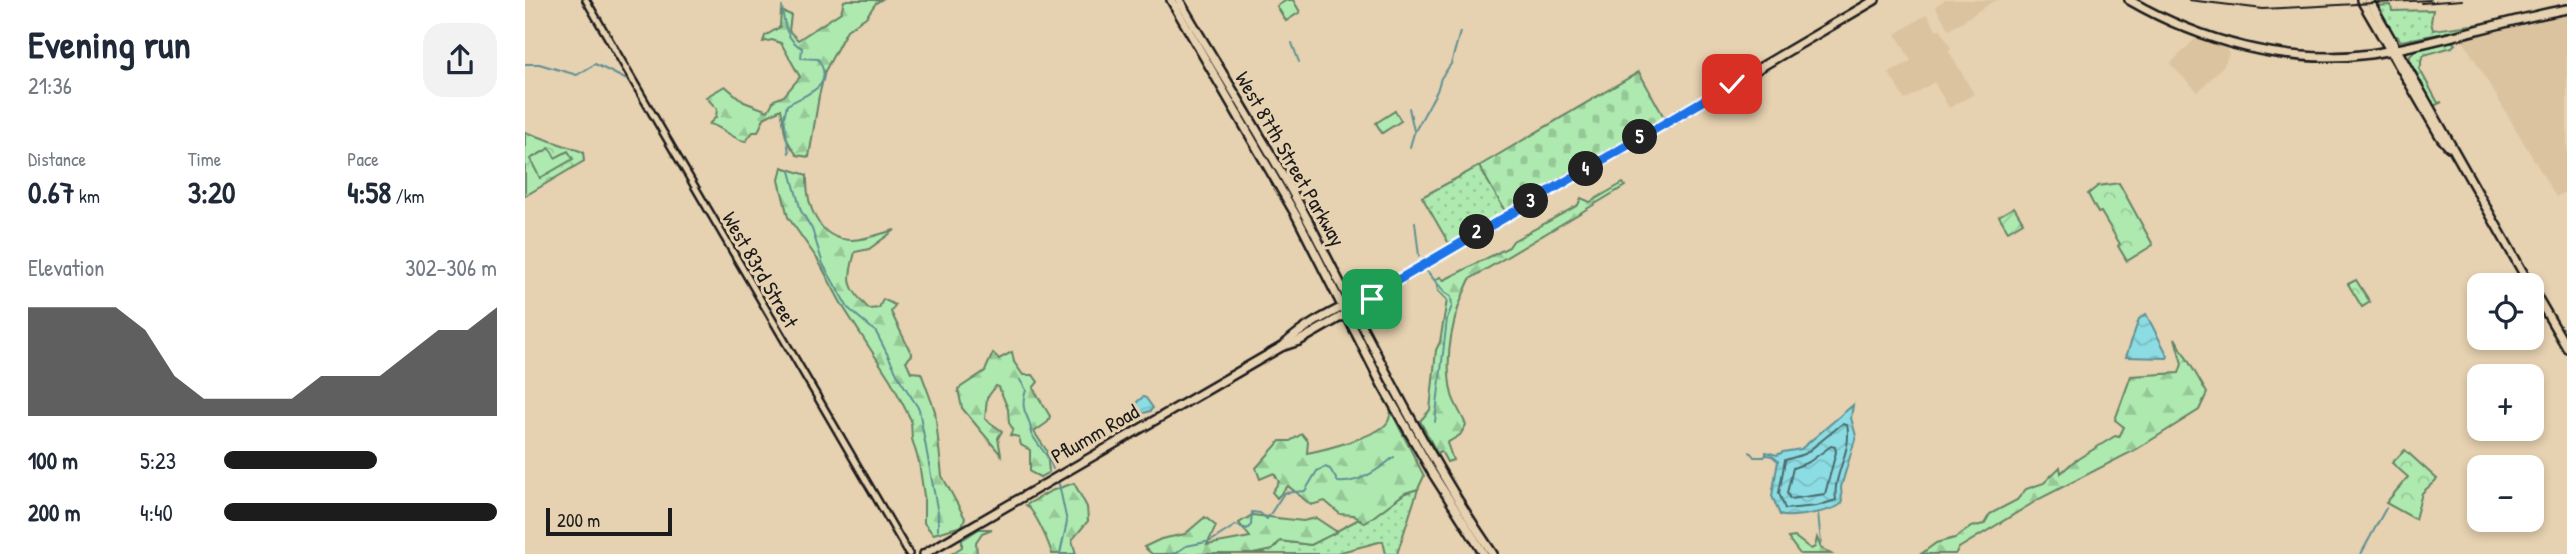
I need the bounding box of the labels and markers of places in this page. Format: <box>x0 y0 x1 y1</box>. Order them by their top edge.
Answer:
pin <box>1702 54 1762 114</box>
pin: 5 <box>1623 120 1657 154</box>
pin: 4 <box>1569 152 1603 186</box>
pin: 3 <box>1513 184 1549 218</box>
pin: 2 <box>1459 215 1495 250</box>
pin <box>1342 269 1402 329</box>

